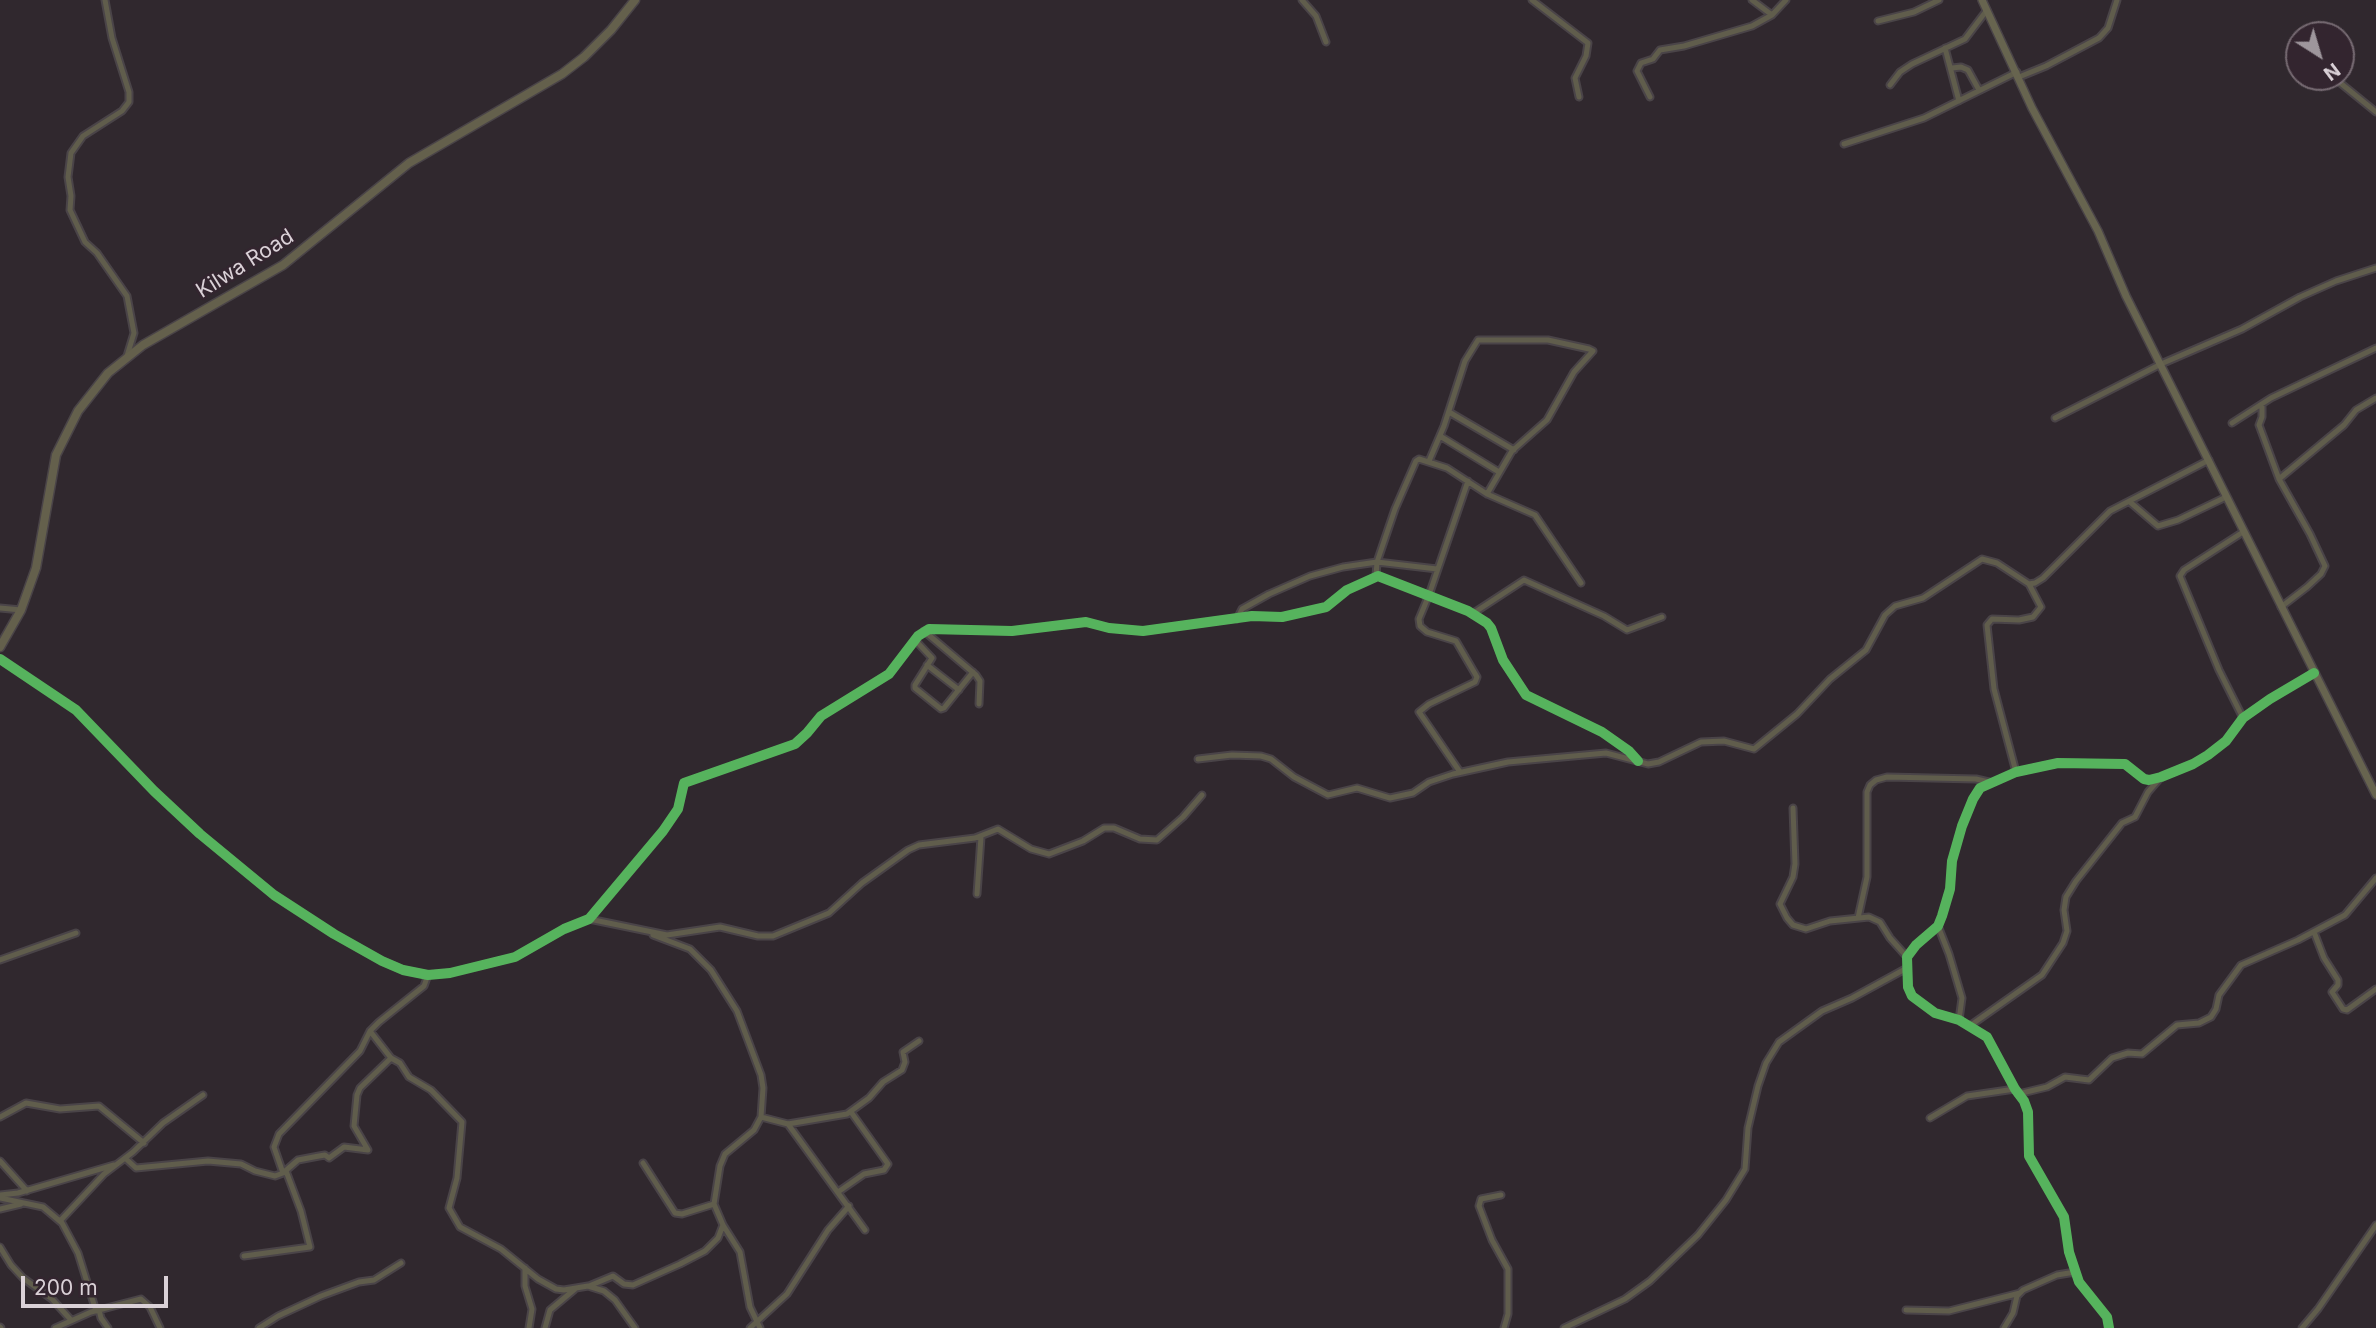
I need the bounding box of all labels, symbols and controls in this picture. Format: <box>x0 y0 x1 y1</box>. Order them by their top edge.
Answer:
north arrow <box>2285 21 2355 91</box>
text: N <box>2319 58 2344 85</box>
street label: Kilwa Road <box>192 224 298 304</box>
scale bar <box>24 1262 172 1306</box>
text: 200 m <box>34 1275 98 1300</box>

